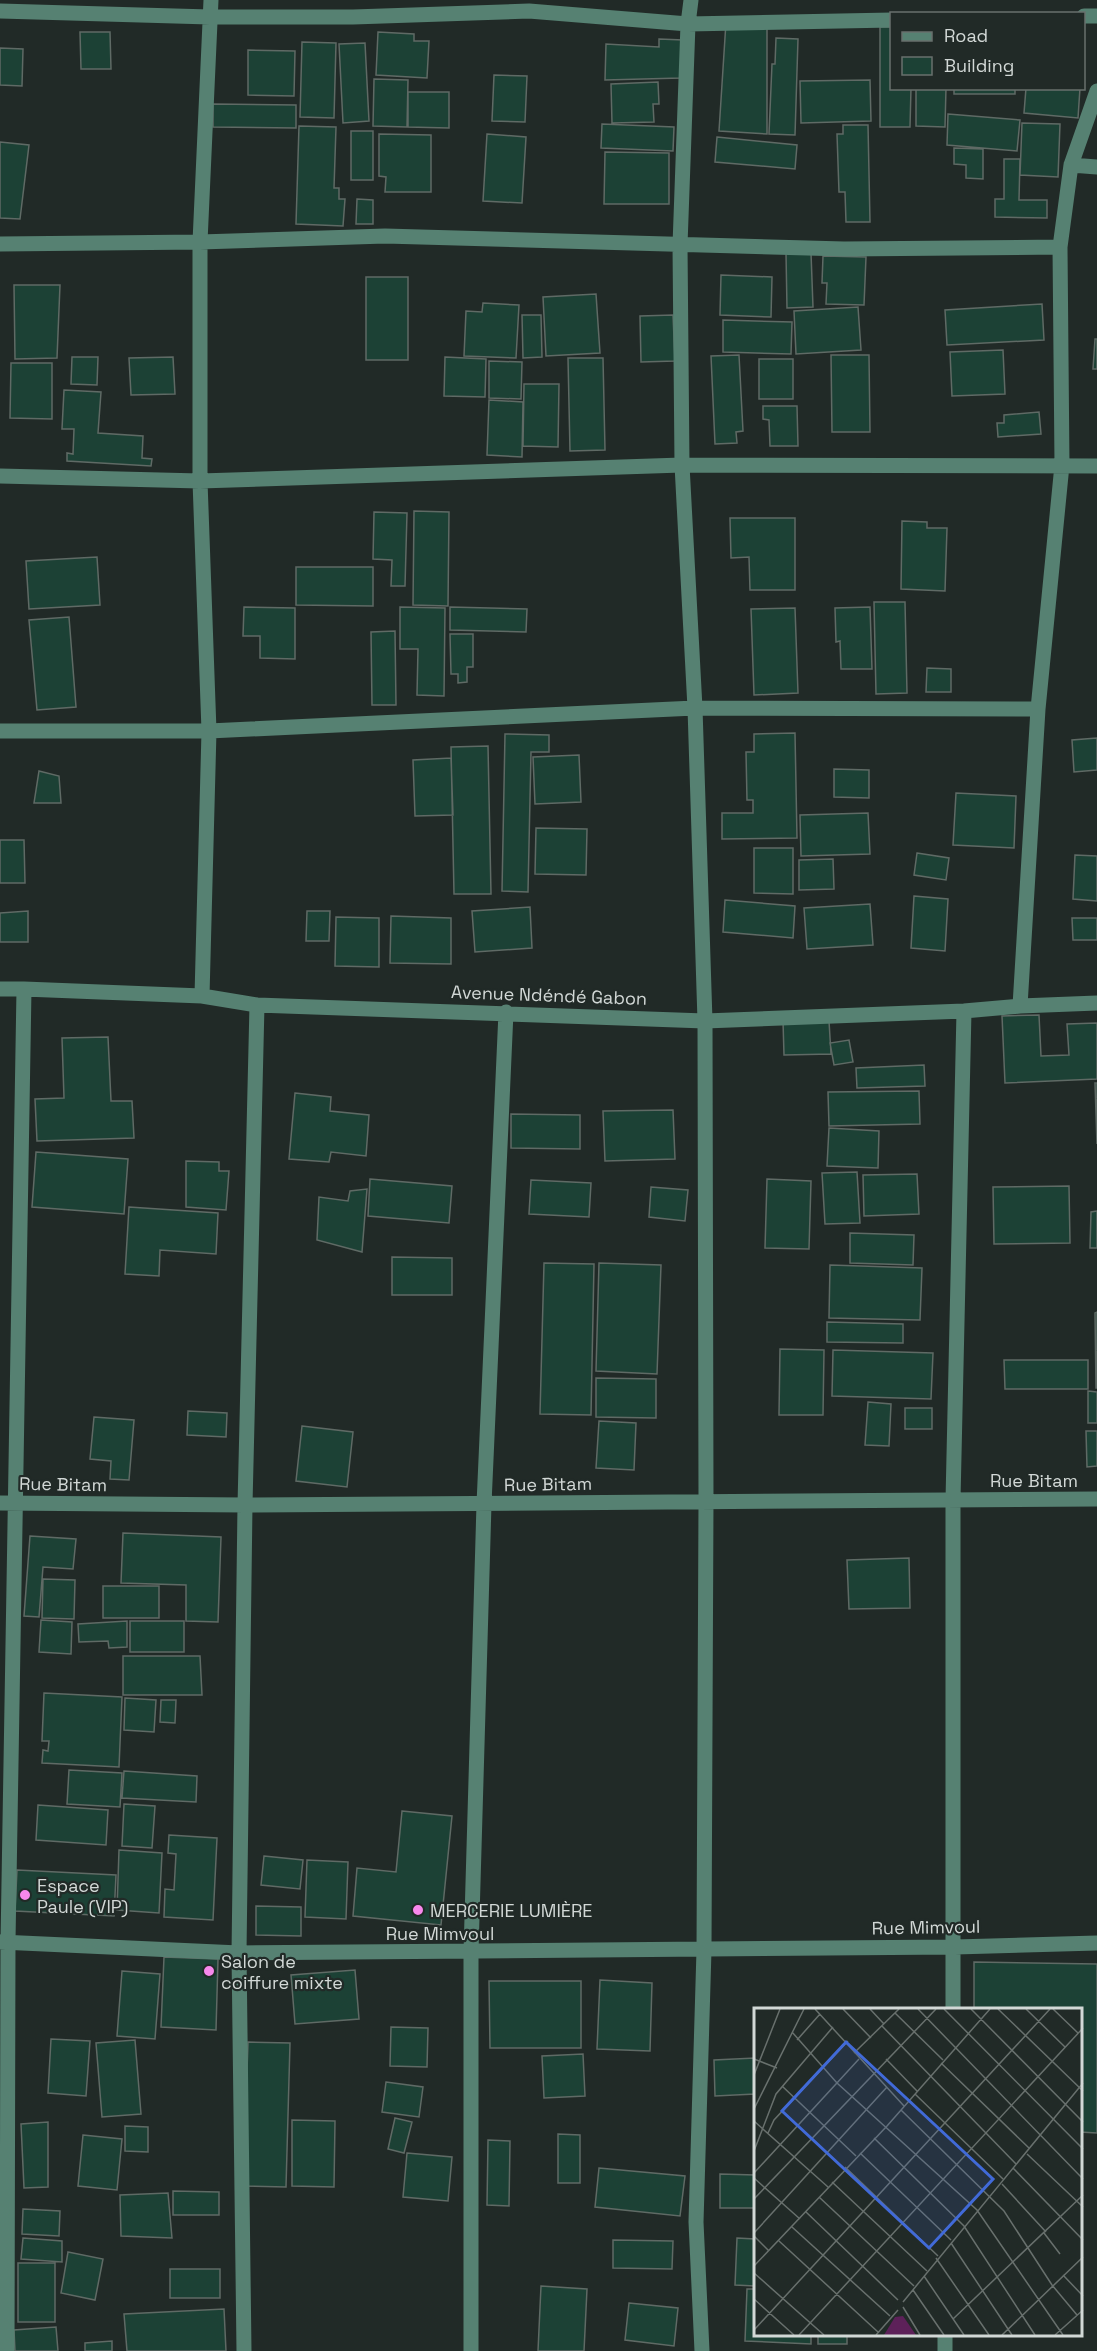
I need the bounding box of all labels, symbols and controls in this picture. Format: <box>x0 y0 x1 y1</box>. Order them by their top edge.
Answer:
legend <box>890 12 1085 90</box>
text: Road <box>944 24 988 47</box>
text: Building <box>944 54 1014 77</box>
street label: Avenue Ndéndé Gabon <box>451 980 647 1010</box>
street label: Rue Bitam <box>990 1469 1078 1492</box>
street label: Rue Bitam <box>19 1472 107 1496</box>
street label: Rue Bitam <box>504 1472 592 1496</box>
place label: Espace Paule (VIP) <box>37 1874 128 1918</box>
marker: Espace Paule (VIP) <box>18 1888 32 1902</box>
place label: MERCERIE LUMIÈRE <box>430 1899 592 1922</box>
marker: MERCERIE LUMIÈRE <box>411 1903 425 1917</box>
street label: Rue Mimvoul <box>871 1915 981 1939</box>
street label: Rue Mimvoul <box>386 1922 494 1945</box>
place label: Salon de coiffure mixte <box>221 1950 343 1994</box>
marker: Salon de coiffure mixte <box>202 1964 216 1978</box>
inset map <box>754 2008 1082 2336</box>

